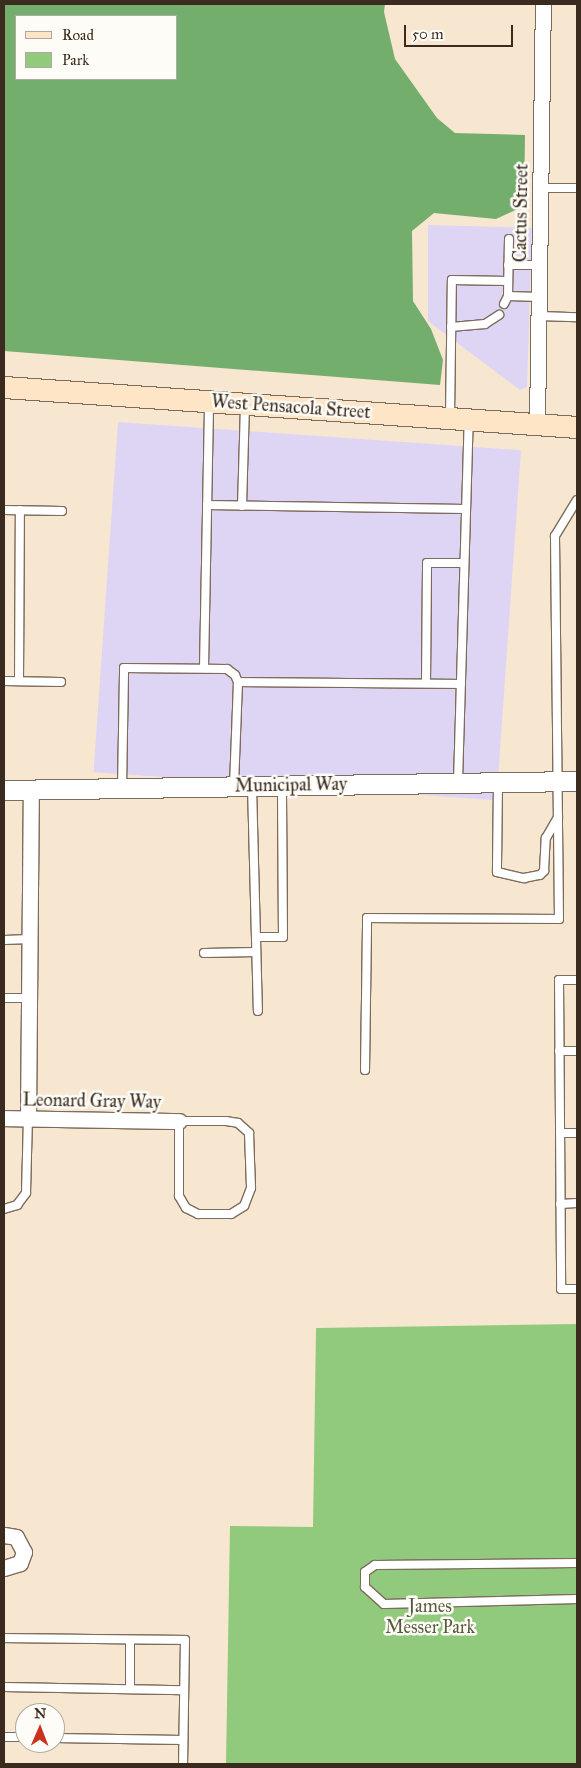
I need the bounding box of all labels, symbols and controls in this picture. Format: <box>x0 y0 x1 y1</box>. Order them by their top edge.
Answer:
legend <box>15 15 178 80</box>
scale bar <box>406 15 515 47</box>
text: 50 m <box>412 25 444 43</box>
text: Road <box>62 26 94 44</box>
text: Park <box>62 51 89 69</box>
street label: Cactus Street <box>509 164 533 262</box>
street label: West Pensacola Street <box>211 391 371 423</box>
street label: Municipal Way <box>235 773 347 797</box>
street label: Leonard Gray Way <box>23 1089 161 1113</box>
park label: James Messer Park <box>385 1596 475 1638</box>
north arrow <box>15 1703 65 1753</box>
text: N <box>34 1705 46 1722</box>

